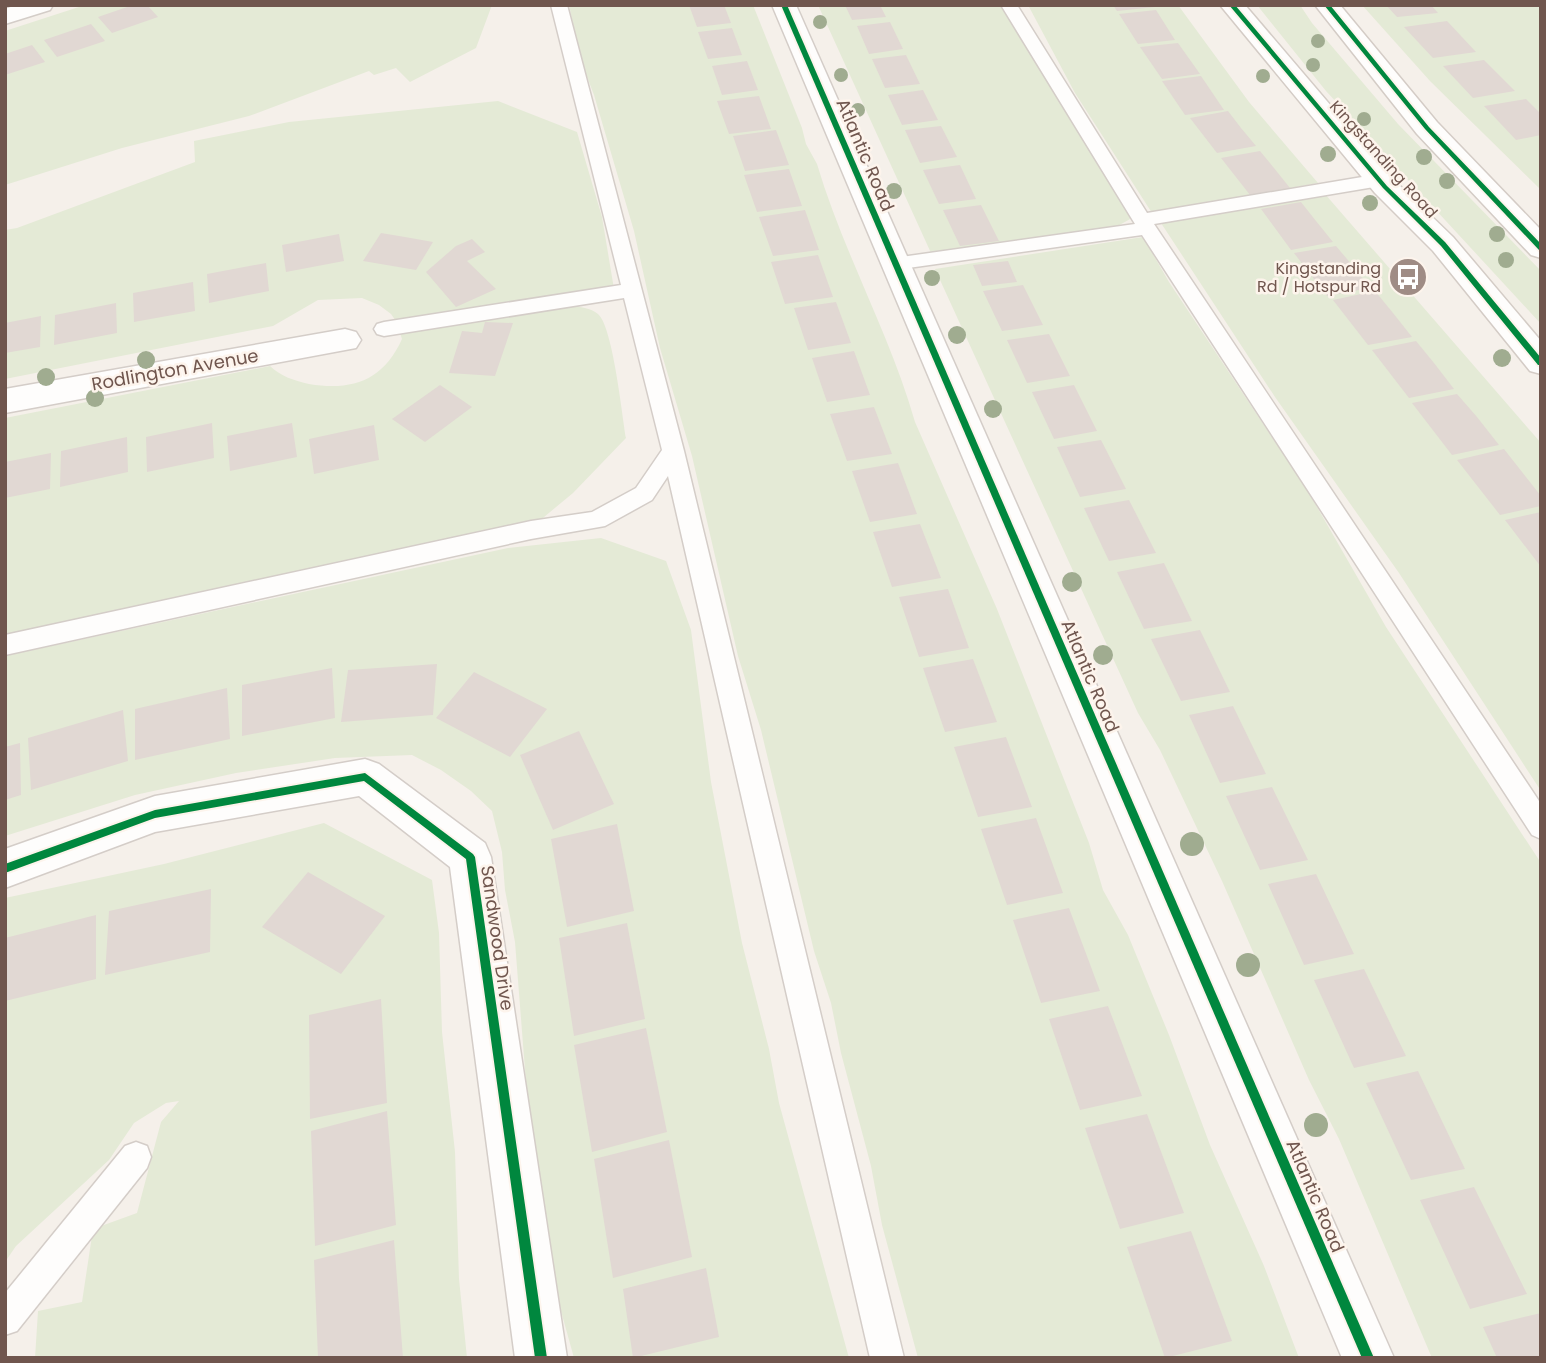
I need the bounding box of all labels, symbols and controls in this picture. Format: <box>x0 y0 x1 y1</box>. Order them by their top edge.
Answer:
street label: Atlantic Road <box>830 95 900 215</box>
street label: Kingstanding Road <box>1324 95 1443 223</box>
bus stop icon: Kingstanding Rd / Hotspur Rd <box>1387 256 1429 298</box>
place label: Kingstanding Rd / Hotspur Rd <box>1257 257 1381 298</box>
street label: Rodlington Avenue <box>89 343 260 397</box>
street label: Atlantic Road <box>1055 616 1125 736</box>
street label: Sandwood Drive <box>475 864 520 1012</box>
street label: Atlantic Road <box>1280 1136 1350 1256</box>

